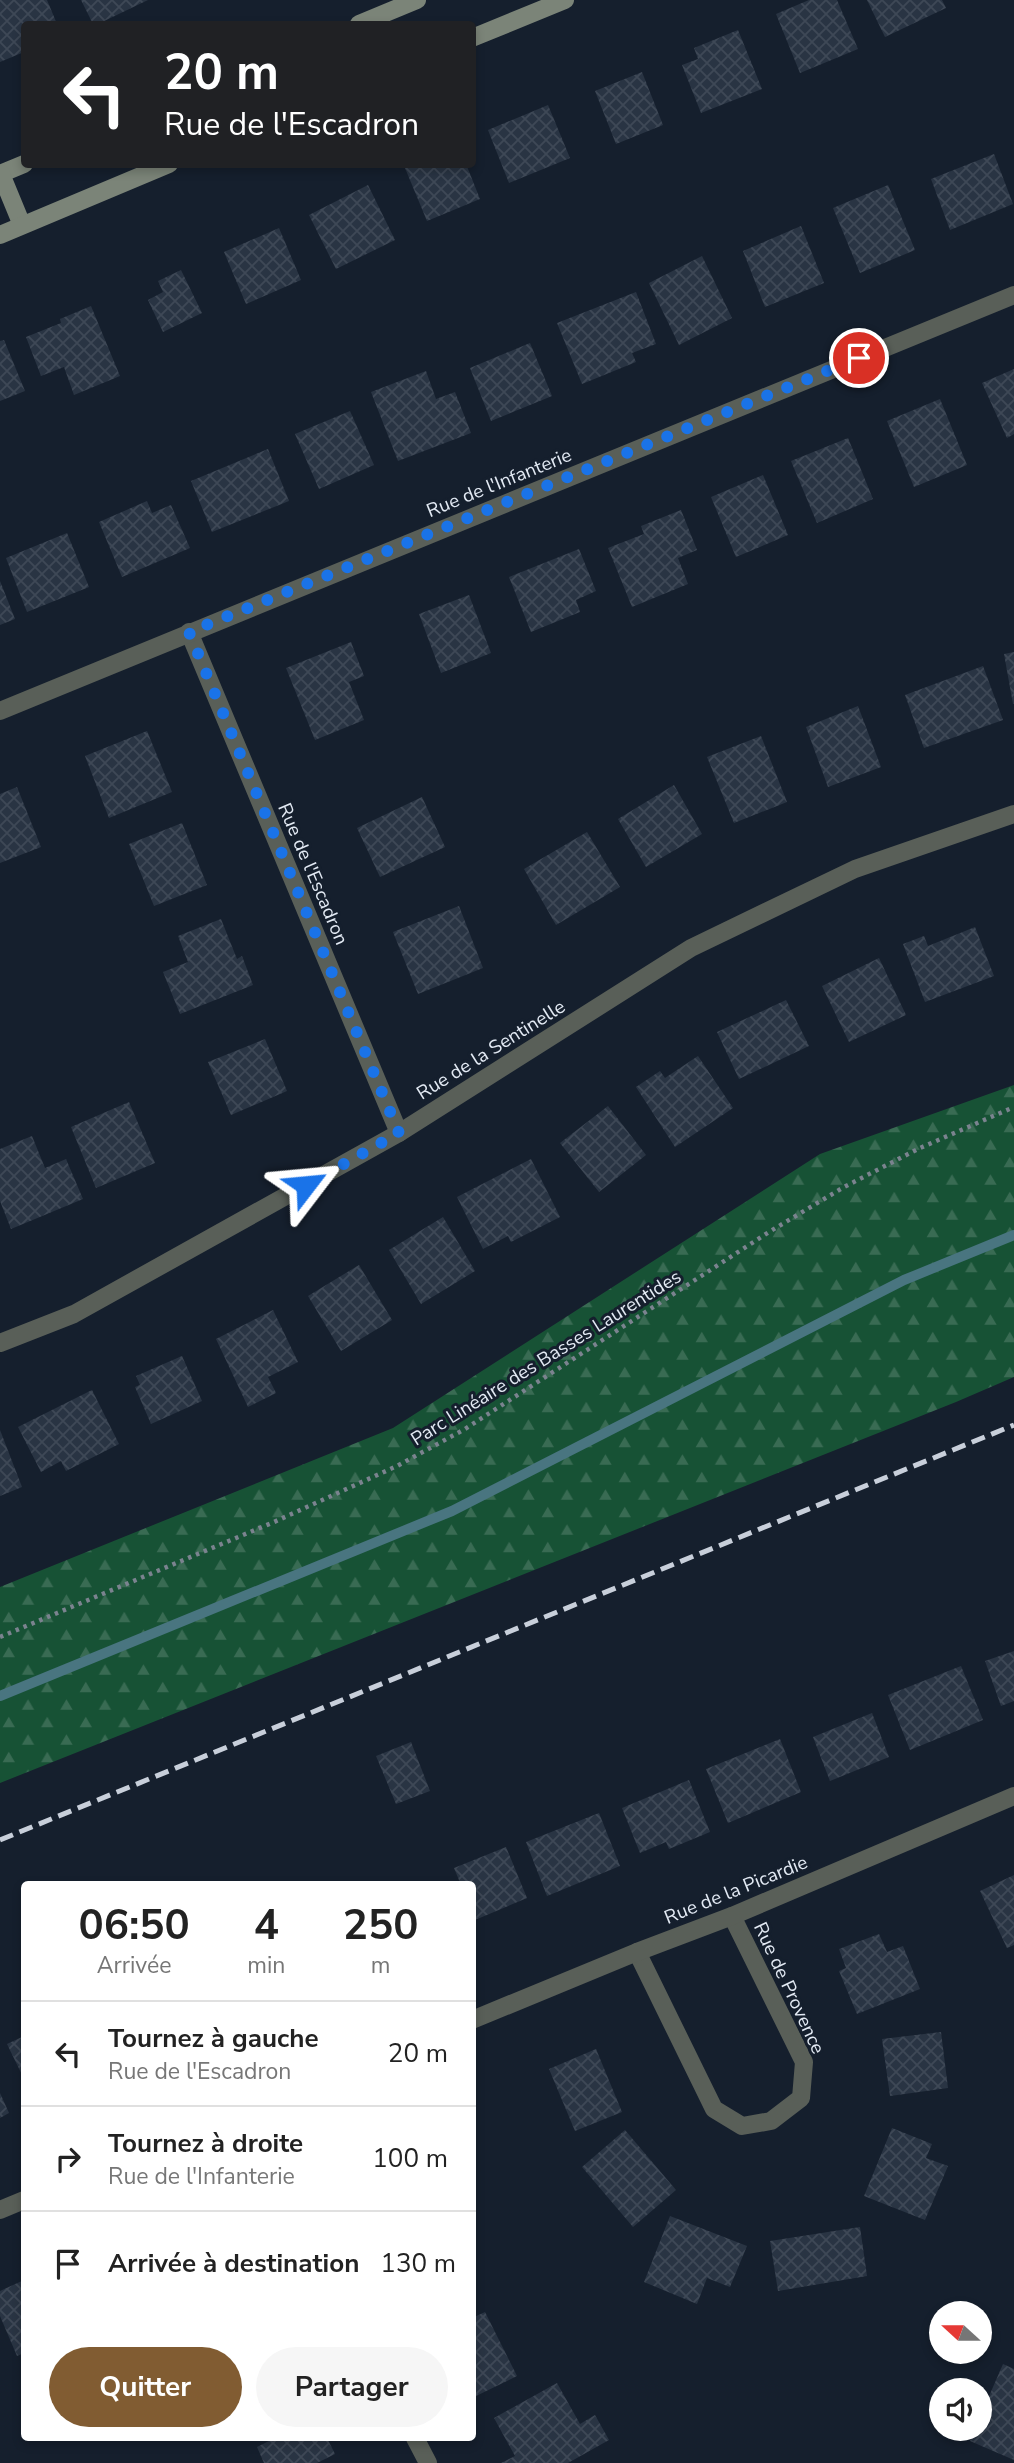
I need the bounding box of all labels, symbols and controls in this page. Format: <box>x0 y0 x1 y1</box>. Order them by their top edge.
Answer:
text: 20 m <box>164 39 279 106</box>
icon: left <box>49 49 140 140</box>
text: Rue de l'Escadron <box>164 103 419 146</box>
pin <box>829 328 889 388</box>
icon: arrive <box>840 339 878 377</box>
street label: Rue de l'Infanterie <box>423 442 575 524</box>
street label: Rue de l'Escadron <box>271 799 355 949</box>
street label: Rue de la Sentinelle <box>412 994 570 1106</box>
position arrow <box>269 1148 343 1222</box>
street label: Parc Linéaire des Basses Laurentides <box>406 1264 686 1452</box>
street label: Rue de la Picardie <box>660 1849 812 1931</box>
text: 06:50 <box>79 1897 190 1954</box>
text: 4 <box>254 1897 279 1954</box>
text: 250 <box>343 1897 418 1954</box>
street label: Rue de Provence <box>747 1918 831 2058</box>
text: Arrivée <box>97 1950 171 1981</box>
text: min <box>247 1950 285 1981</box>
text: m <box>371 1950 391 1981</box>
text: Tournez à gauche <box>108 2021 319 2056</box>
icon: left <box>49 2035 87 2073</box>
text: 20 m <box>388 2036 448 2071</box>
text: Rue de l'Escadron <box>108 2056 291 2087</box>
text: Tournez à droite <box>108 2126 303 2161</box>
icon: right <box>49 2140 87 2178</box>
text: 100 m <box>372 2141 448 2176</box>
text: Rue de l'Infanterie <box>108 2161 295 2192</box>
icon: arrive <box>49 2245 87 2283</box>
text: Arrivée à destination <box>108 2246 359 2281</box>
text: 130 m <box>380 2246 456 2281</box>
north arrow <box>929 2301 992 2364</box>
map controls <box>929 2301 992 2441</box>
button: Quitter <box>49 2347 242 2427</box>
button: Partager <box>256 2347 448 2427</box>
button: sound <box>929 2378 992 2441</box>

